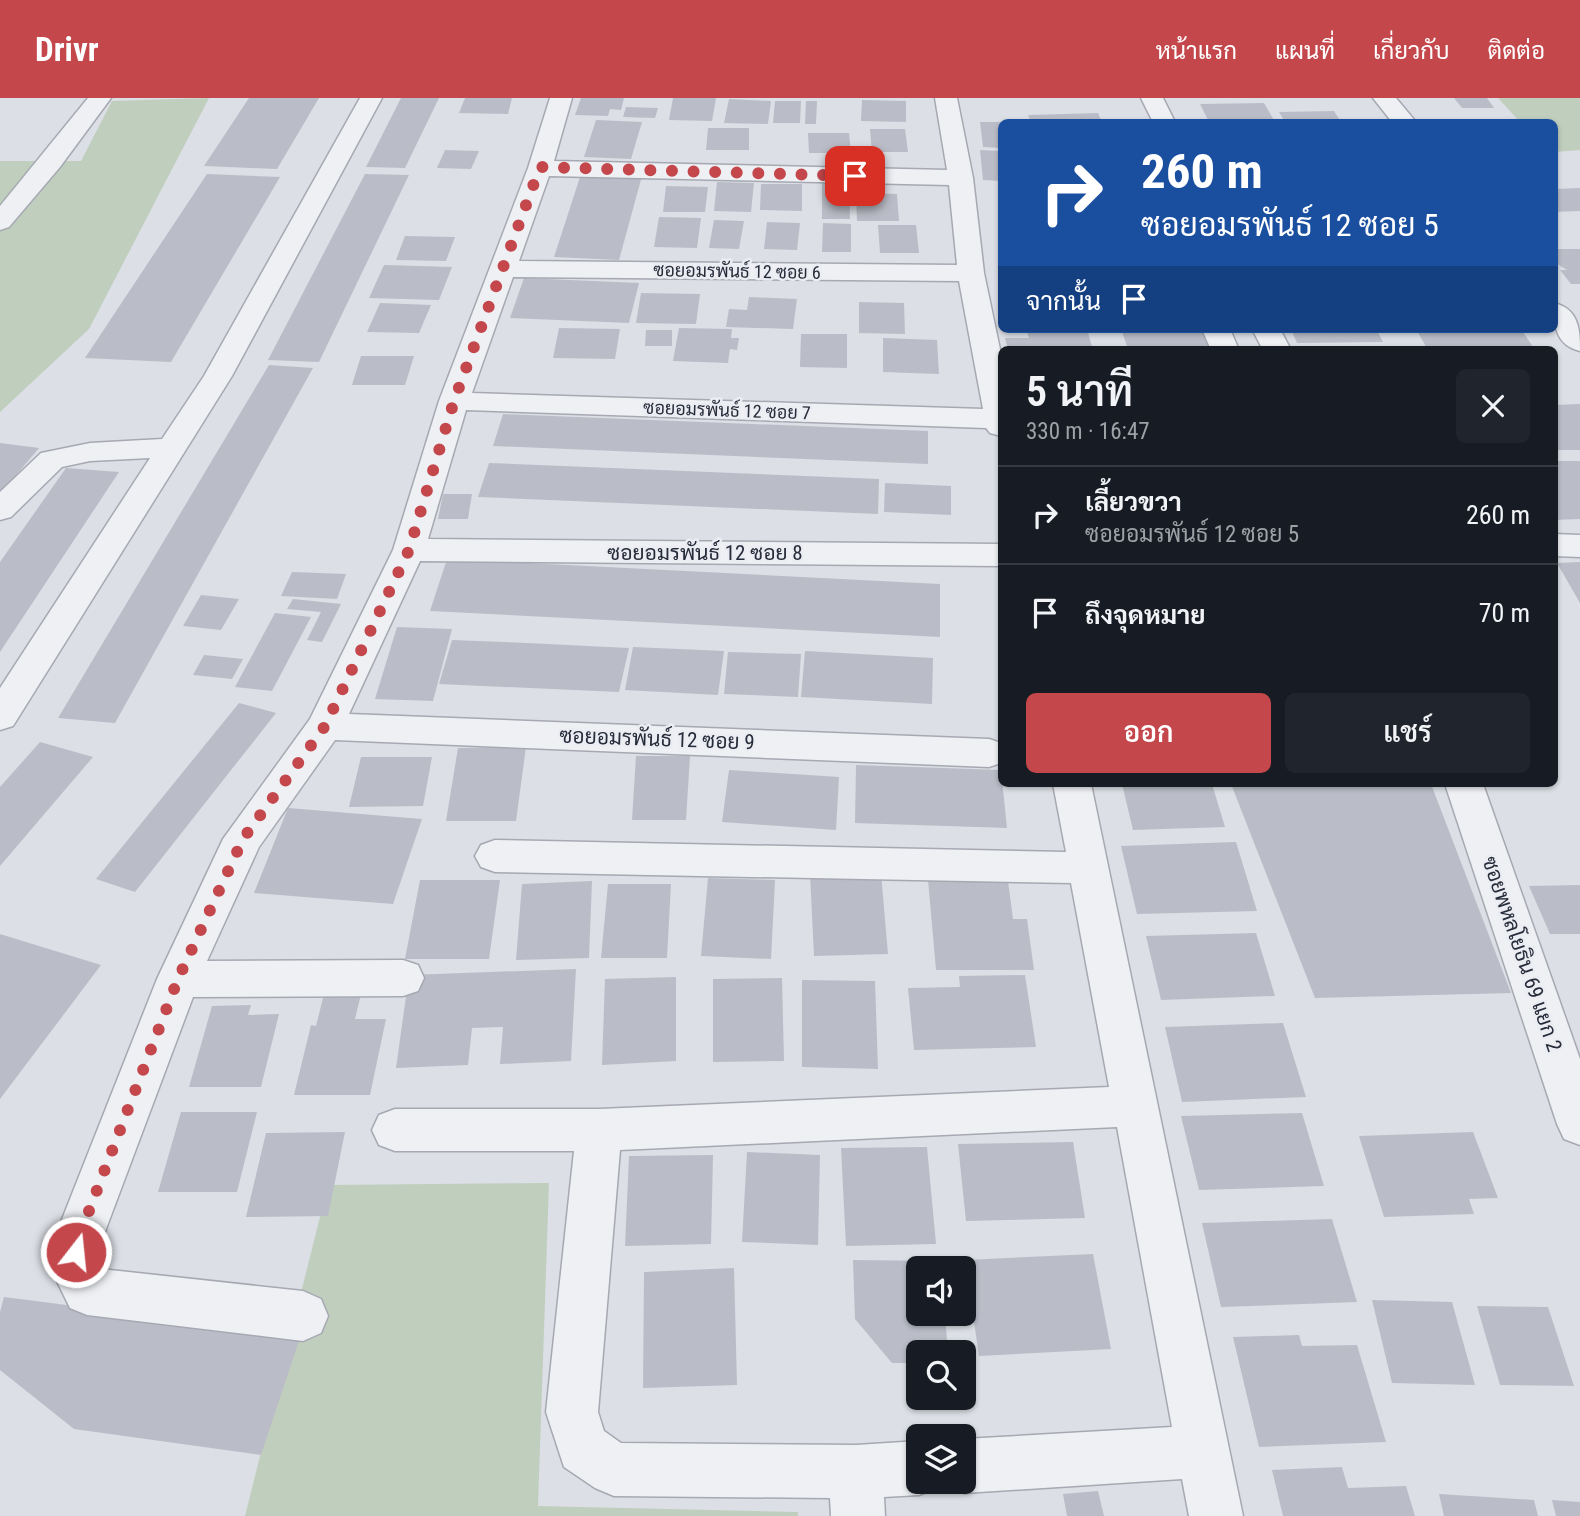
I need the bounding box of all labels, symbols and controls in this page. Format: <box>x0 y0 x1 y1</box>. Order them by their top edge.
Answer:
text: Drivr <box>35 30 99 69</box>
text: หน้าแรก <box>1156 37 1237 65</box>
text: แผนที่ <box>1275 37 1335 65</box>
text: เกี่ยวกับ <box>1373 37 1450 65</box>
text: ติดต่อ <box>1488 37 1545 65</box>
text: 260 m <box>1141 143 1263 200</box>
pin <box>825 146 885 206</box>
icon: right <box>1026 147 1117 238</box>
icon: arrive <box>836 157 874 195</box>
text: ซอยอมรพันธ์ 12 ซอย 5 <box>1141 206 1439 244</box>
street label: ซอยอมรพันธ์ 12 ซอย 6 <box>653 257 821 283</box>
icon: arrive <box>1115 280 1153 318</box>
text: จากนั้น <box>1026 286 1101 316</box>
text: 5 นาที <box>1026 367 1133 416</box>
button: close <box>1456 369 1530 443</box>
street label: ซอยอมรพันธ์ 12 ซอย 7 <box>643 395 811 423</box>
text: 330 m · 16:47 <box>1026 418 1150 445</box>
text: เลี้ยวขวา <box>1085 487 1182 517</box>
icon: right <box>1026 496 1064 534</box>
text: 260 m <box>1466 500 1530 530</box>
text: ซอยอมรพันธ์ 12 ซอย 5 <box>1085 521 1299 548</box>
street label: ซอยอมรพันธ์ 12 ซอย 8 <box>607 539 803 565</box>
icon: arrive <box>1026 594 1064 632</box>
text: 70 m <box>1479 598 1530 628</box>
text: ถึงจุดหมาย <box>1085 600 1206 630</box>
button: ออก <box>1026 693 1271 773</box>
button: แชร์ <box>1285 693 1530 773</box>
street label: ซอยอมรพันธ์ 12 ซอย 9 <box>559 722 755 754</box>
street label: ซอยพหลโยธิน 69 แยก 2 <box>1477 853 1568 1055</box>
position arrow <box>39 1215 113 1289</box>
map controls <box>906 1256 976 1494</box>
button: sound <box>906 1256 976 1326</box>
button: search <box>906 1340 976 1410</box>
button: layers <box>906 1424 976 1494</box>

